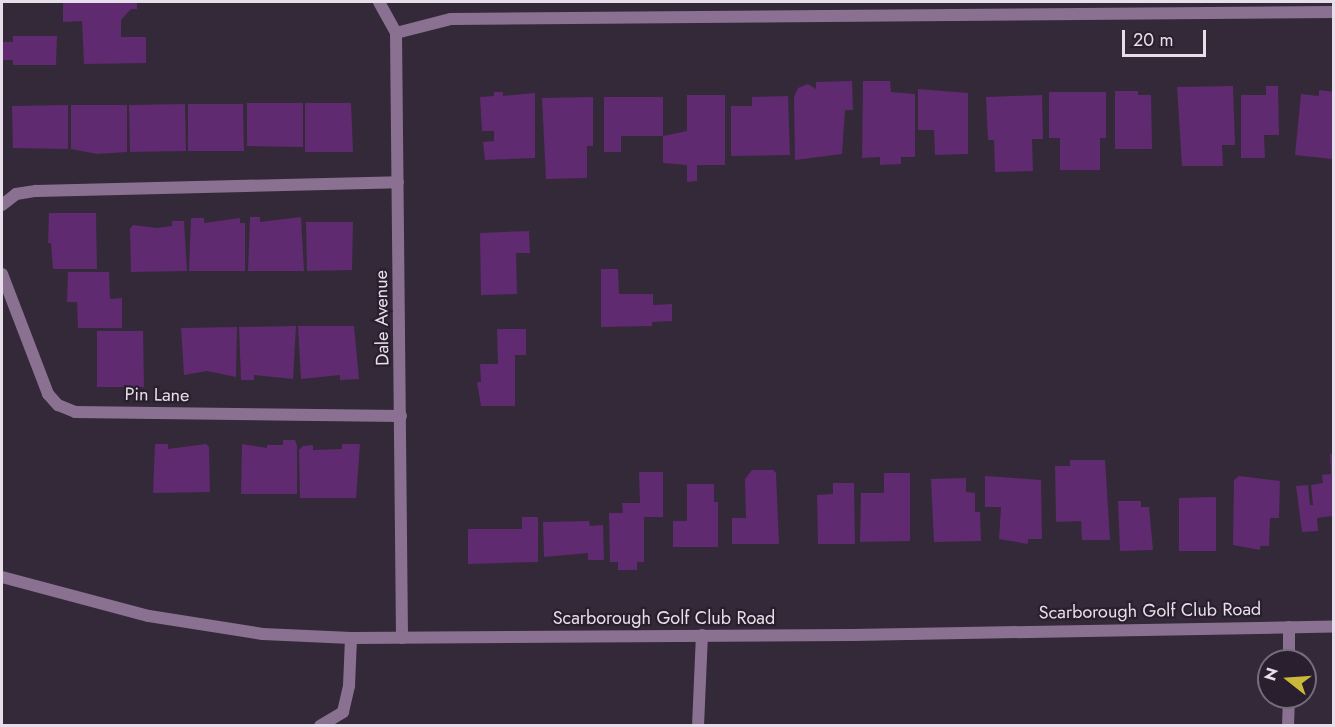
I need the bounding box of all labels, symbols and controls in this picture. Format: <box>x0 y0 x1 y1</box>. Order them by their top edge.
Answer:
scale bar <box>1125 18 1209 56</box>
text: 20 m <box>1133 27 1173 53</box>
street label: Dale Avenue <box>370 270 394 366</box>
street label: Pin Lane <box>124 384 190 406</box>
street label: Scarborough Golf Club Road <box>1039 598 1261 624</box>
street label: Scarborough Golf Club Road <box>553 607 775 629</box>
north arrow <box>1257 649 1317 709</box>
text: N <box>1258 665 1284 684</box>

